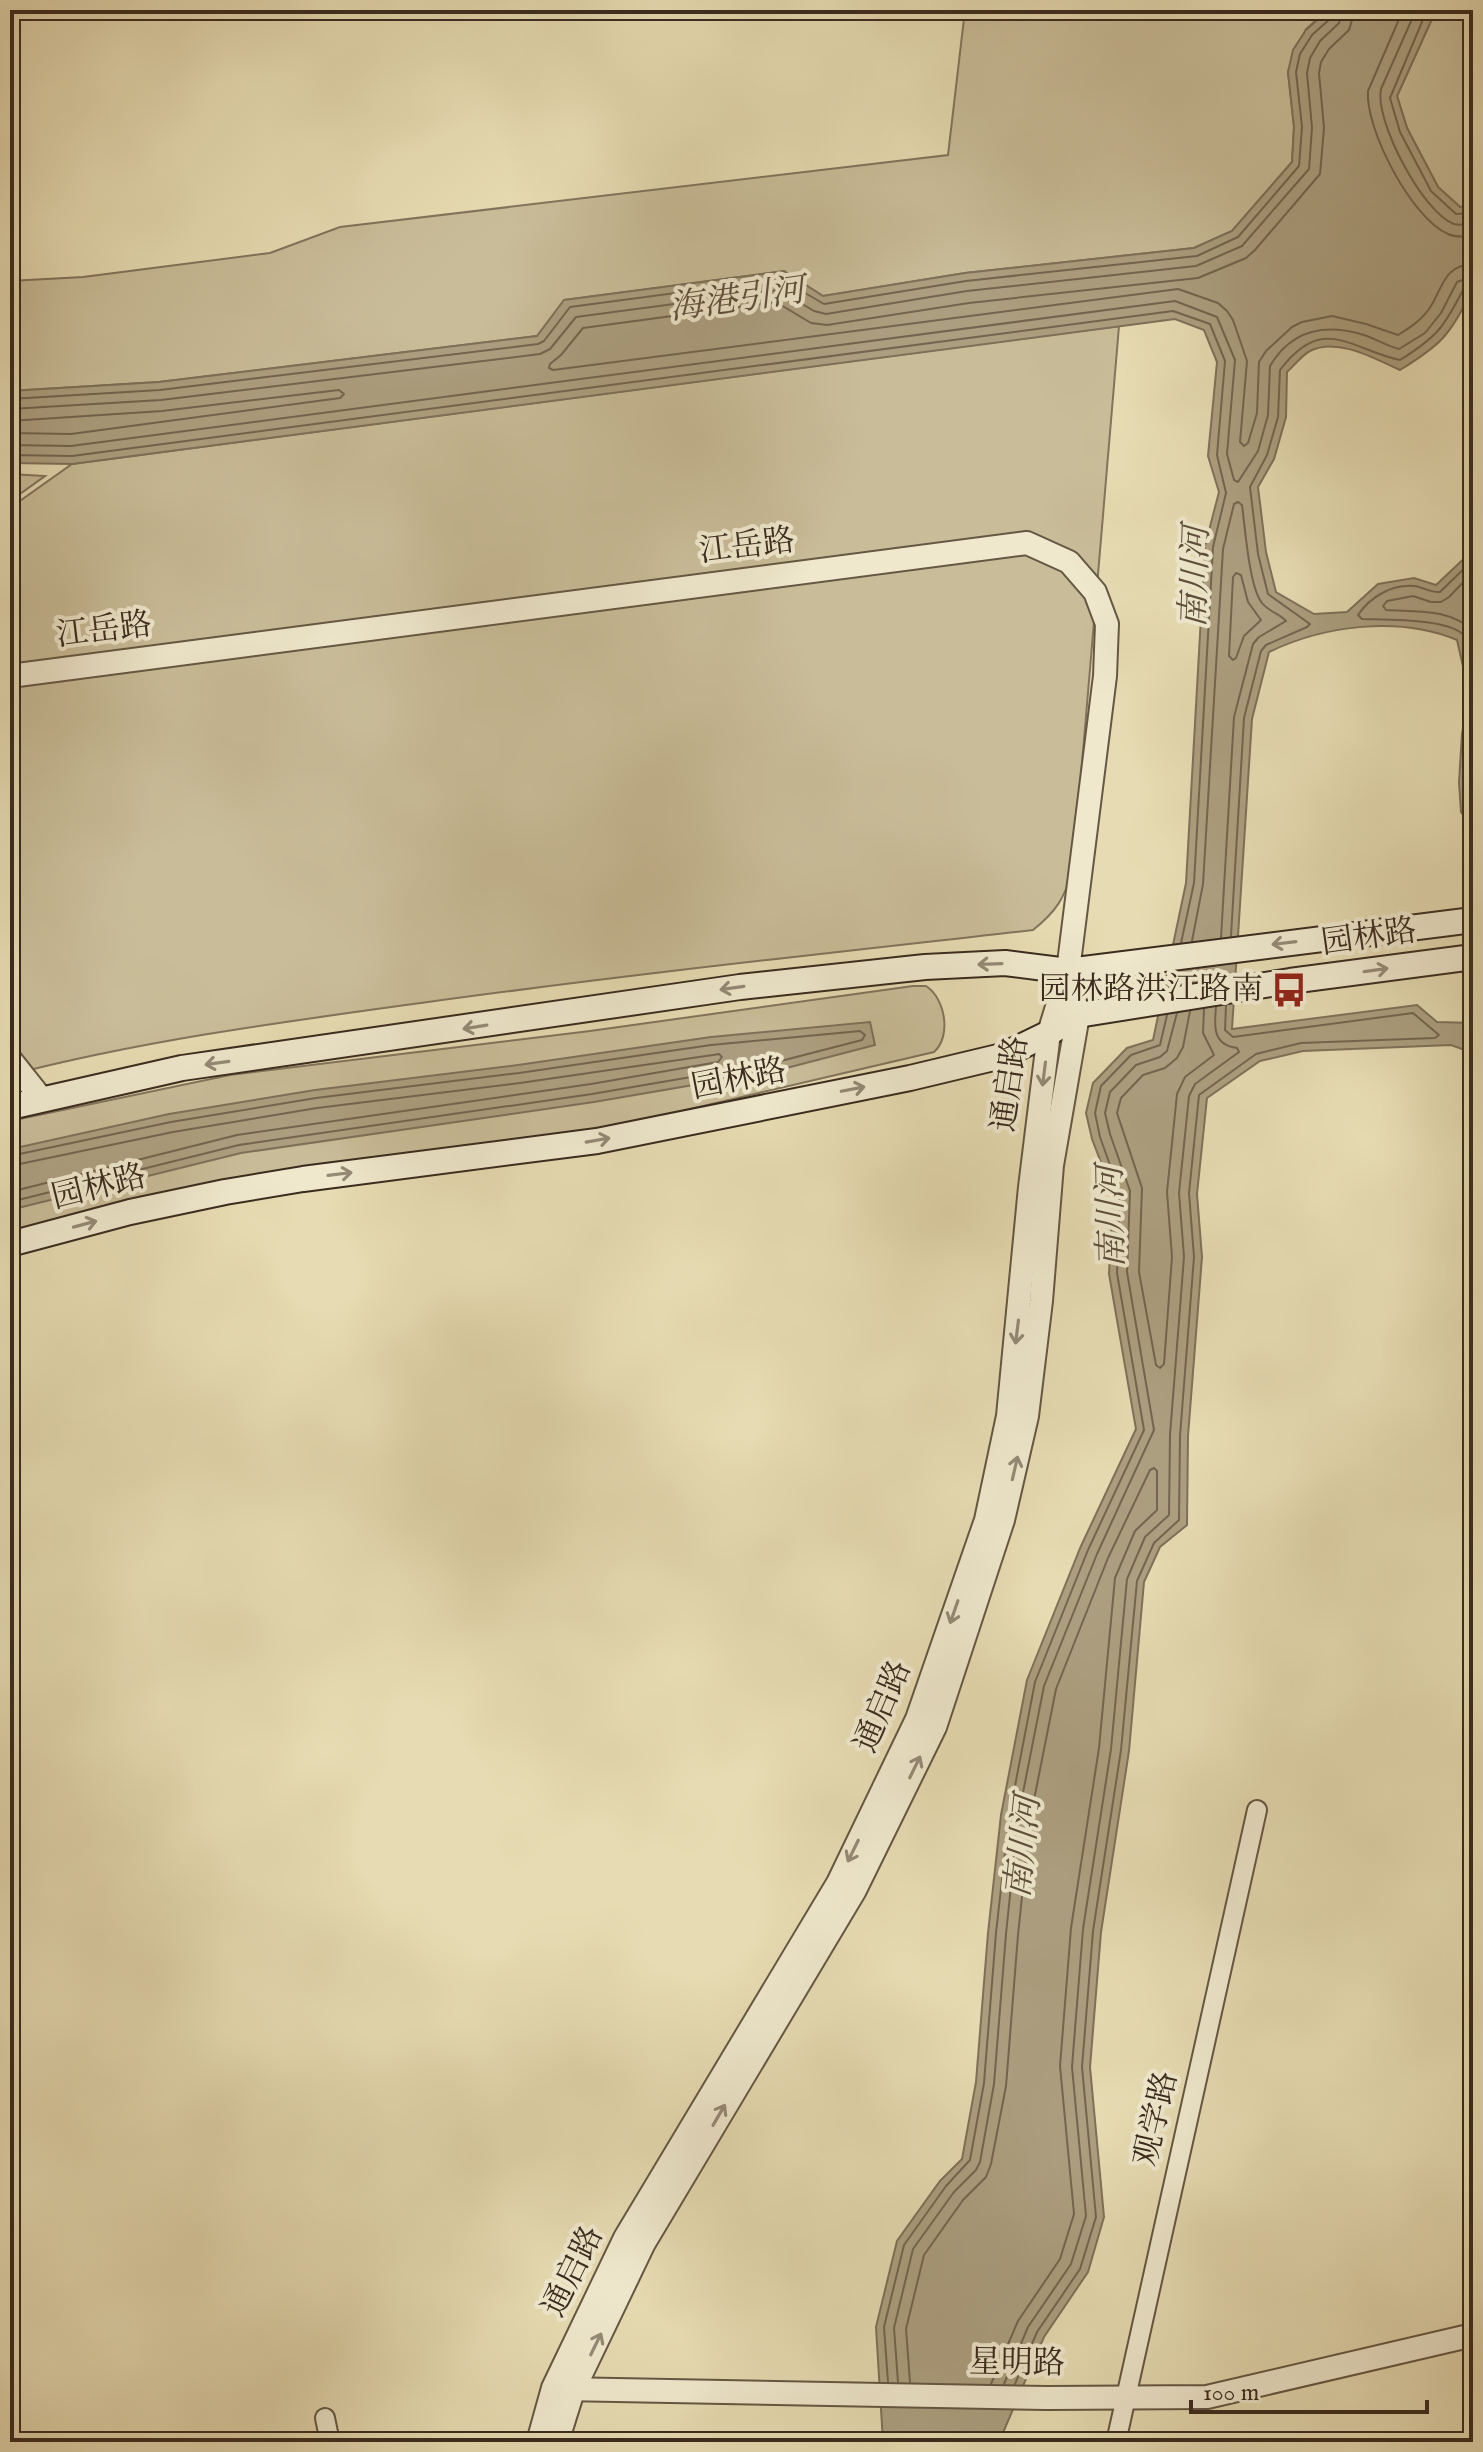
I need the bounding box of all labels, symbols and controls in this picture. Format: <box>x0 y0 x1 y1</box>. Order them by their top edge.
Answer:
water label: 海港引河 <box>667 268 813 331</box>
water label: 南川河 <box>1173 519 1219 629</box>
street label: 江岳路 <box>697 521 797 573</box>
street label: 江岳路 <box>54 605 154 657</box>
street label: 园林路 <box>1319 911 1419 965</box>
one-way arrow <box>1272 936 1298 951</box>
one-way arrow <box>977 956 1004 971</box>
one-way arrow <box>1363 962 1388 977</box>
place label: 园林路洪江路南 <box>1039 970 1263 1011</box>
bus stop icon: 园林路洪江路南 <box>1270 971 1308 1009</box>
one-way arrow <box>720 981 745 996</box>
one-way arrow <box>462 1020 488 1035</box>
street label: 通启路 <box>984 1034 1038 1134</box>
street label: 园林路 <box>688 1051 790 1109</box>
one-way arrow <box>205 1056 230 1071</box>
one-way arrow <box>1036 1061 1051 1086</box>
one-way arrow <box>840 1081 865 1096</box>
one-way arrow <box>585 1132 610 1147</box>
street label: 园林路 <box>47 1156 151 1220</box>
water label: 南川河 <box>1090 1160 1134 1268</box>
one-way arrow <box>326 1167 353 1182</box>
one-way arrow <box>72 1216 98 1231</box>
one-way arrow <box>1010 1318 1025 1345</box>
one-way arrow <box>1008 1455 1023 1481</box>
one-way arrow <box>946 1599 961 1624</box>
street label: 通启路 <box>846 1655 922 1759</box>
one-way arrow <box>908 1755 924 1779</box>
water label: 南川河 <box>997 1788 1051 1900</box>
one-way arrow <box>845 1839 860 1863</box>
street label: 观学路 <box>1126 2068 1188 2170</box>
one-way arrow <box>711 2104 727 2127</box>
street label: 通启路 <box>535 2220 613 2324</box>
one-way arrow <box>589 2332 604 2356</box>
street label: 星明路 <box>969 2343 1065 2385</box>
scale bar <box>1191 2364 1427 2414</box>
text: 100 m <box>1203 2378 1259 2409</box>

